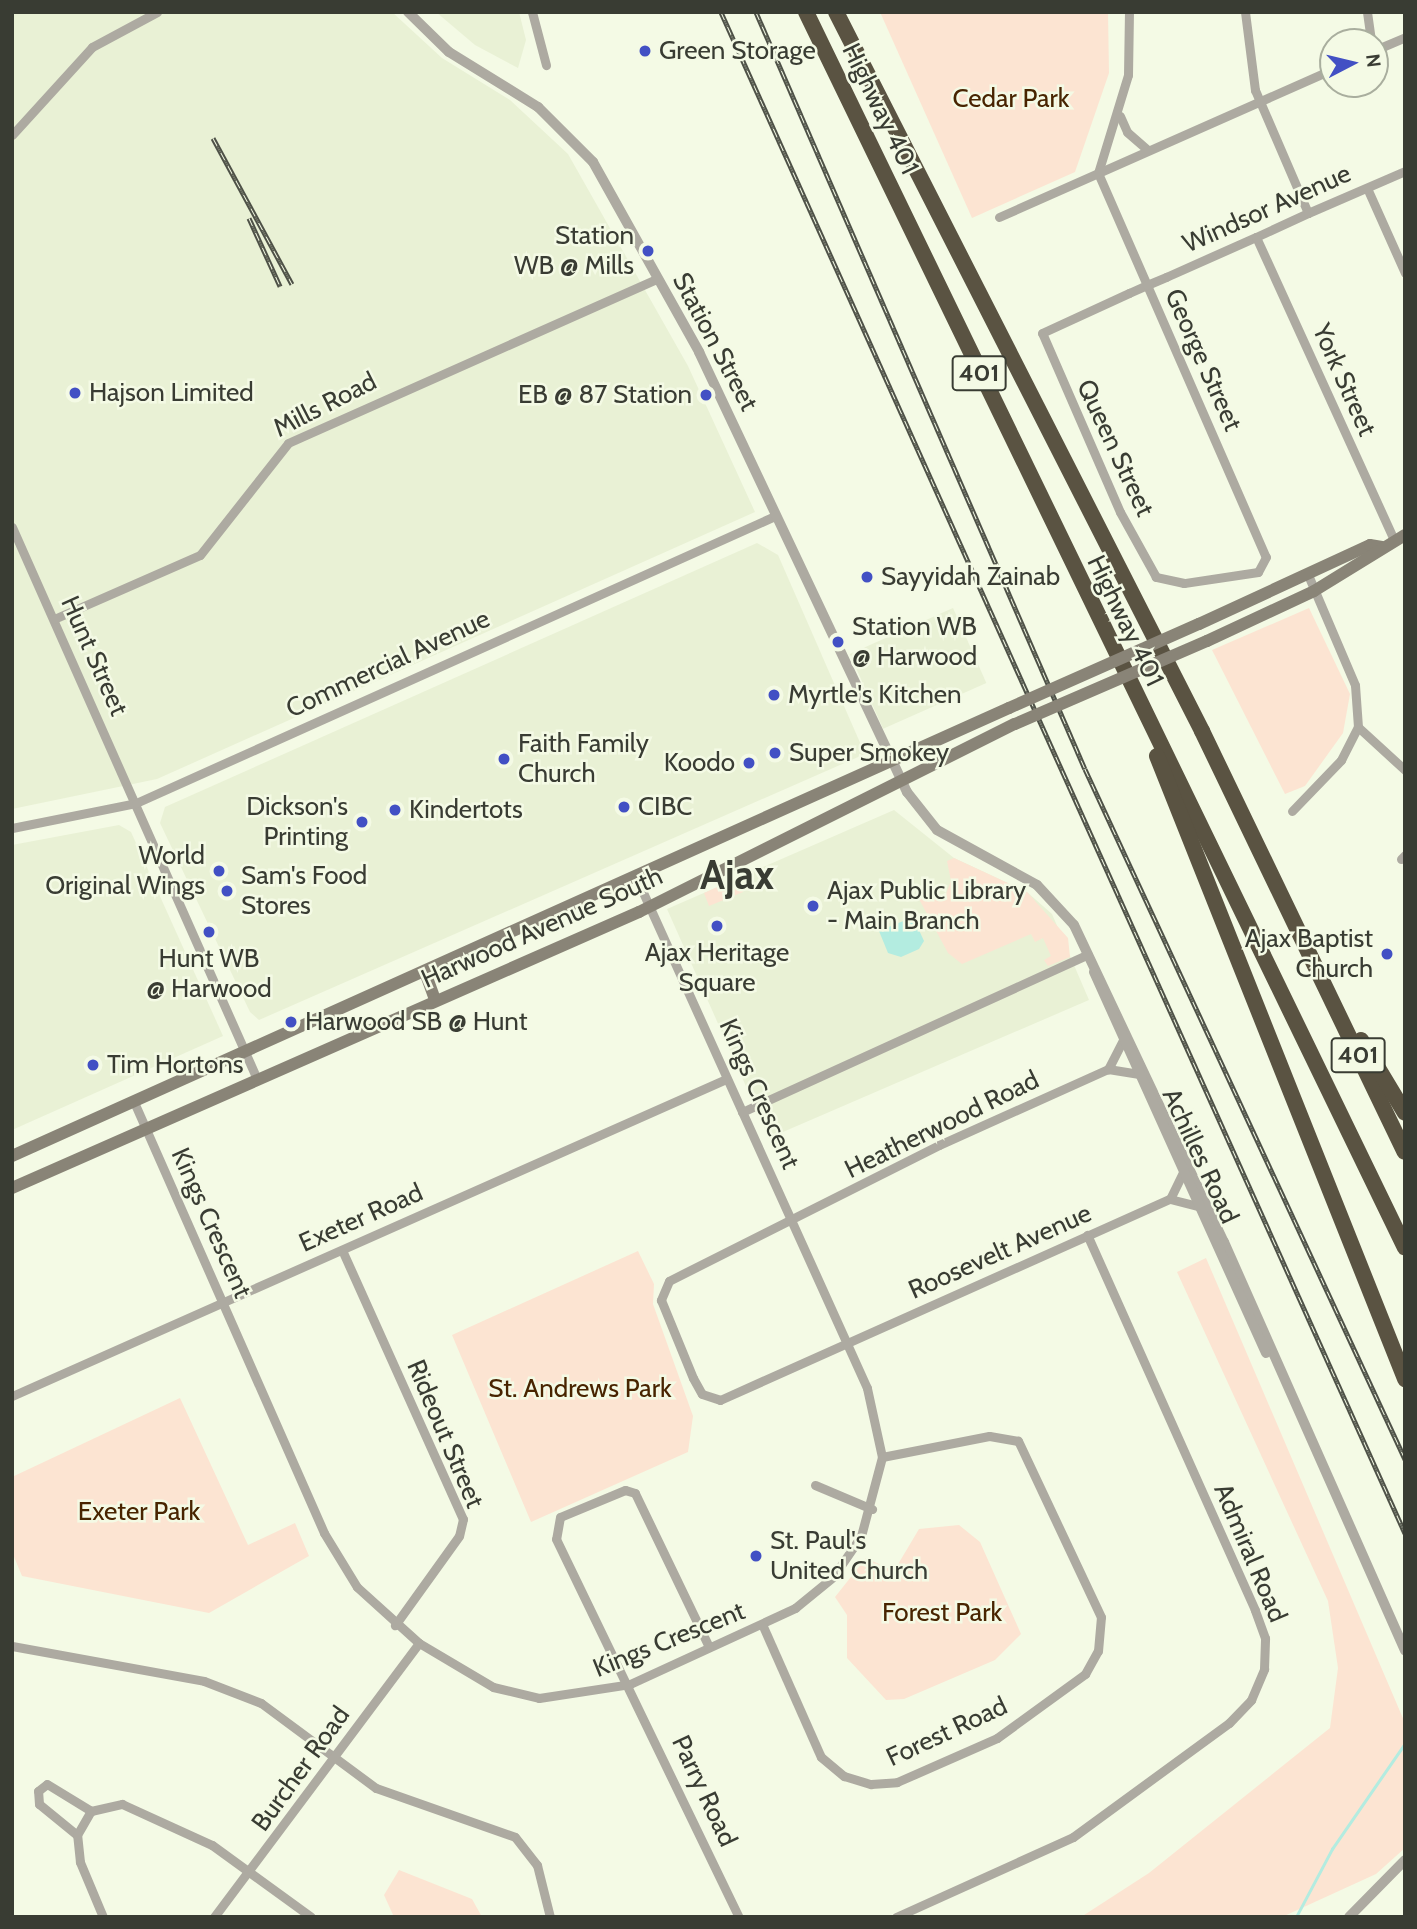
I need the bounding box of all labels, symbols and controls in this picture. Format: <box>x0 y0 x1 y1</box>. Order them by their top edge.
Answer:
north arrow <box>1319 28 1389 98</box>
place label: Green Storage <box>659 35 816 67</box>
street label: Highway 401 <box>835 38 925 180</box>
marker: Green Storage <box>637 43 653 59</box>
text: N <box>1361 53 1386 69</box>
park label: Cedar Park <box>953 83 1069 115</box>
street label: Windsor Avenue <box>1178 158 1356 260</box>
place label: Station WB @ Mills <box>514 220 634 282</box>
marker: Station WB @ Mills <box>640 243 656 259</box>
street label: Station Street <box>666 268 764 416</box>
street label: George Street <box>1158 284 1248 436</box>
street label: York Street <box>1305 319 1383 441</box>
road number: 401 <box>951 352 1007 394</box>
street label: Mills Road <box>268 366 382 444</box>
street label: Queen Street <box>1070 375 1160 521</box>
place label: Hajson Limited <box>89 377 254 409</box>
place label: EB @ 87 Station <box>518 379 692 411</box>
marker: Hajson Limited <box>67 385 83 401</box>
marker: EB @ 87 Station <box>698 387 714 403</box>
street label: Highway 401 <box>1080 550 1170 692</box>
place label: Sayyidah Zainab <box>881 561 1060 593</box>
marker: Sayyidah Zainab <box>859 569 875 585</box>
street label: Hunt Street <box>54 591 134 721</box>
street label: Commercial Avenue <box>281 603 495 725</box>
place label: Station WB @ Harwood <box>852 611 977 672</box>
marker: Station WB @ Harwood <box>830 634 846 650</box>
place label: Myrtle's Kitchen <box>788 679 962 711</box>
marker: Myrtle's Kitchen <box>766 687 782 703</box>
place label: Faith Family Church <box>518 728 649 790</box>
place label: Super Smokey <box>789 737 949 769</box>
marker: Super Smokey <box>767 745 783 761</box>
place label: Koodo <box>664 747 735 779</box>
marker: Faith Family Church <box>496 751 512 767</box>
marker: Koodo <box>741 755 757 771</box>
place label: Dickson's Printing <box>246 791 348 852</box>
place label: CIBC <box>638 791 692 823</box>
place label: Kindertots <box>409 794 523 826</box>
marker: CIBC <box>616 799 632 815</box>
marker: Kindertots <box>387 802 403 818</box>
marker: Dickson's Printing <box>354 814 370 830</box>
place label: World Original Wings <box>45 840 205 902</box>
district label: Ajax <box>700 851 774 899</box>
place label: Sam's Food Stores <box>241 860 367 922</box>
street label: Harwood Avenue South <box>417 861 667 995</box>
marker: World Original Wings <box>211 863 227 879</box>
place label: Ajax Public Library - Main Branch <box>827 875 1026 936</box>
marker: Sam's Food Stores <box>219 883 235 899</box>
marker: Ajax Public Library - Main Branch <box>805 898 821 914</box>
marker: Ajax Heritage Square <box>709 918 725 934</box>
place label: Ajax Baptist Church <box>1245 923 1373 984</box>
marker: Hunt WB @ Harwood <box>201 924 217 940</box>
place label: Ajax Heritage Square <box>645 937 789 998</box>
place label: Hunt WB @ Harwood <box>146 943 272 1004</box>
marker: Ajax Baptist Church <box>1379 946 1395 962</box>
place label: Harwood SB @ Hunt <box>305 1006 527 1038</box>
marker: Harwood SB @ Hunt <box>283 1014 299 1030</box>
street label: Kings Crescent <box>712 1014 806 1174</box>
road number: 401 <box>1330 1035 1386 1076</box>
place label: Tim Hortons <box>107 1049 244 1081</box>
marker: Tim Hortons <box>85 1057 101 1073</box>
street label: Heatherwood Road <box>840 1065 1044 1185</box>
street label: Achilles Road <box>1155 1083 1245 1229</box>
street label: Kings Crescent <box>164 1143 258 1303</box>
street label: Exeter Road <box>294 1177 428 1259</box>
street label: Roosevelt Avenue <box>904 1198 1096 1306</box>
street label: Rideout Street <box>400 1355 490 1513</box>
park label: St. Andrews Park <box>488 1373 672 1405</box>
street label: Admiral Road <box>1207 1479 1293 1627</box>
park label: Exeter Park <box>78 1496 200 1528</box>
place label: St. Paul's United Church <box>770 1525 928 1586</box>
marker: St. Paul's United Church <box>748 1548 764 1564</box>
street label: Kings Crescent <box>589 1595 749 1685</box>
park label: Forest Park <box>882 1597 1002 1629</box>
street label: Forest Road <box>882 1690 1012 1774</box>
street label: Burcher Road <box>245 1701 357 1837</box>
street label: Parry Road <box>665 1731 743 1851</box>

